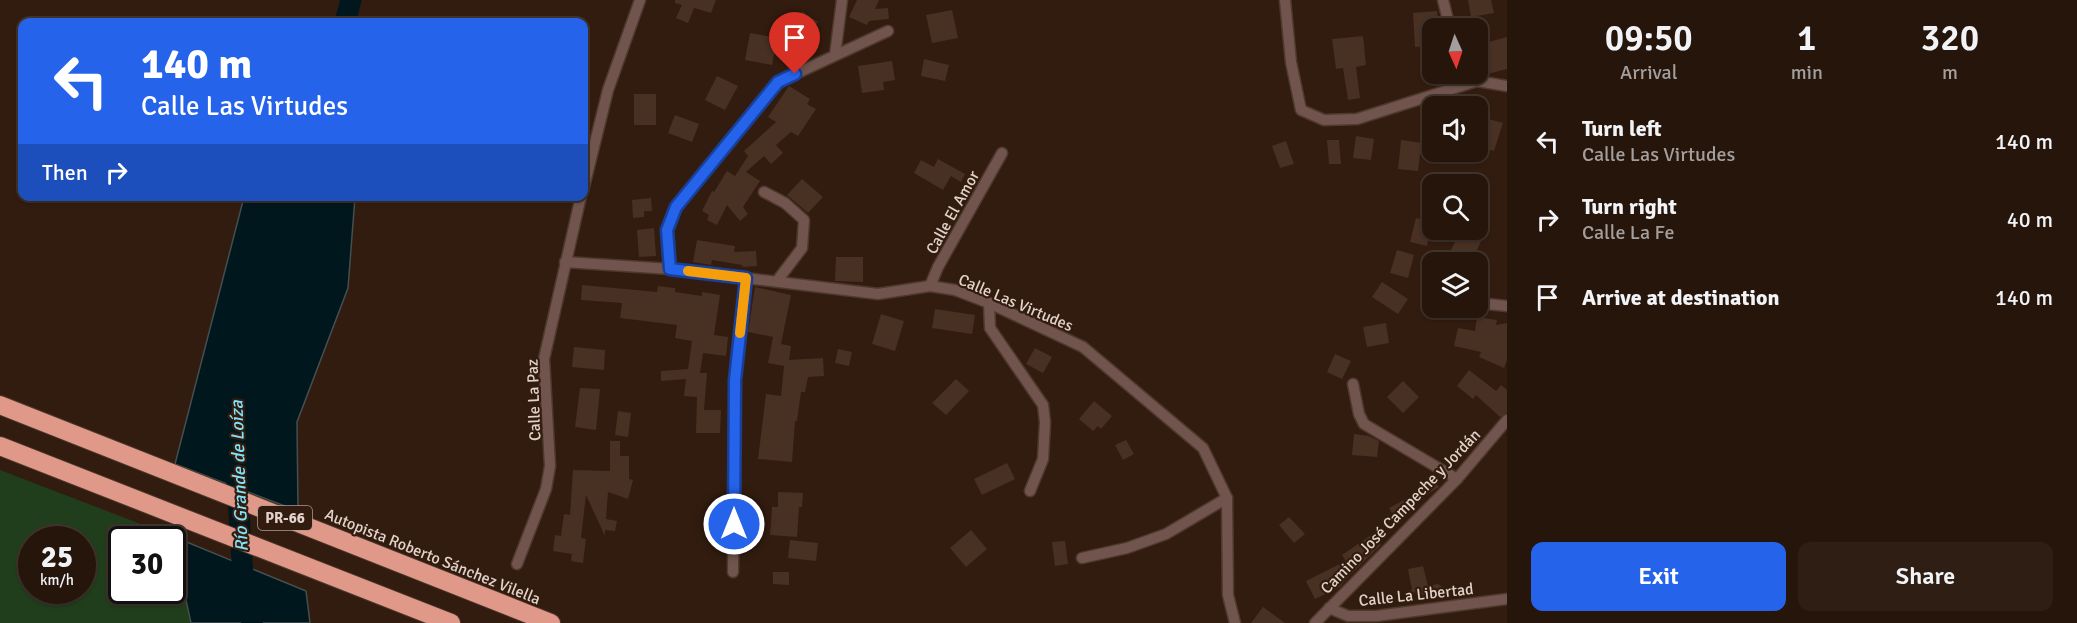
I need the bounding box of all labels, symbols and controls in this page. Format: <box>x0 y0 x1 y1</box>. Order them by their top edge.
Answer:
pin <box>769 12 820 74</box>
text: 09:50 <box>1605 16 1693 61</box>
text: 1 <box>1797 16 1817 61</box>
text: 320 <box>1921 16 1979 61</box>
north arrow <box>1422 18 1488 84</box>
map controls <box>1422 18 1488 318</box>
icon: arrive <box>778 21 811 54</box>
text: 140 m <box>141 39 252 90</box>
icon: left <box>42 42 120 120</box>
text: Arrival <box>1620 60 1678 85</box>
text: min <box>1791 60 1823 85</box>
text: m <box>1942 60 1958 85</box>
text: Calle Las Virtudes <box>141 90 348 123</box>
button: sound <box>1422 96 1488 162</box>
text: Turn left <box>1582 115 1662 142</box>
icon: left <box>1531 125 1564 158</box>
text: 140 m <box>1995 128 2053 155</box>
text: Calle Las Virtudes <box>1582 142 1735 167</box>
icon: right <box>100 156 133 189</box>
text: Then <box>42 159 88 186</box>
street label: Calle El Amor <box>922 167 984 258</box>
button: search <box>1422 174 1488 240</box>
text: Turn right <box>1582 193 1677 220</box>
icon: right <box>1531 203 1564 236</box>
text: 40 m <box>2007 206 2053 233</box>
text: Calle La Fe <box>1582 220 1674 245</box>
button: layers <box>1422 252 1488 318</box>
street label: Calle Las Virtudes <box>955 270 1076 336</box>
icon: arrive <box>1531 281 1564 314</box>
text: Arrive at destination <box>1582 284 1779 311</box>
text: 140 m <box>1995 284 2053 311</box>
street label: Calle La Paz <box>523 359 545 441</box>
water label: Río Grande de Loíza <box>225 399 253 552</box>
street label: Camino José Campeche y Jordán <box>1317 425 1485 598</box>
position arrow <box>702 492 766 556</box>
street label: Autopista Roberto Sánchez Vilella <box>322 504 543 609</box>
road number: PR-66 <box>258 506 312 530</box>
speed limit sign: 30 <box>108 526 186 604</box>
text: 25 <box>41 539 73 576</box>
button: Exit <box>1531 542 1786 611</box>
button: Share <box>1798 542 2053 611</box>
text: km/h <box>40 571 74 589</box>
street label: Calle La Libertad <box>1358 579 1474 611</box>

